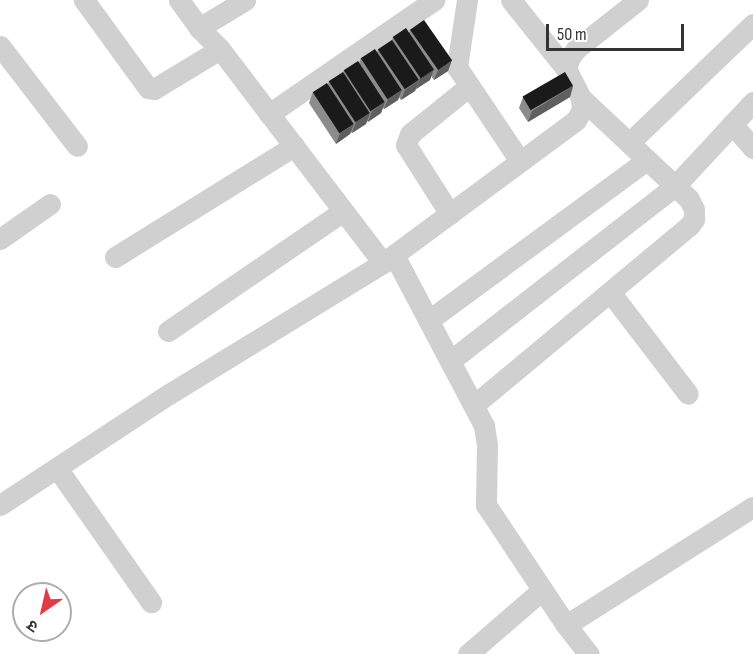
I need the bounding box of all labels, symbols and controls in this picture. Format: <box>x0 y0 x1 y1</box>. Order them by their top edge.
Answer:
scale bar <box>549 12 687 50</box>
text: 50 m <box>557 24 587 45</box>
north arrow <box>12 582 72 642</box>
text: उ <box>24 615 42 636</box>

